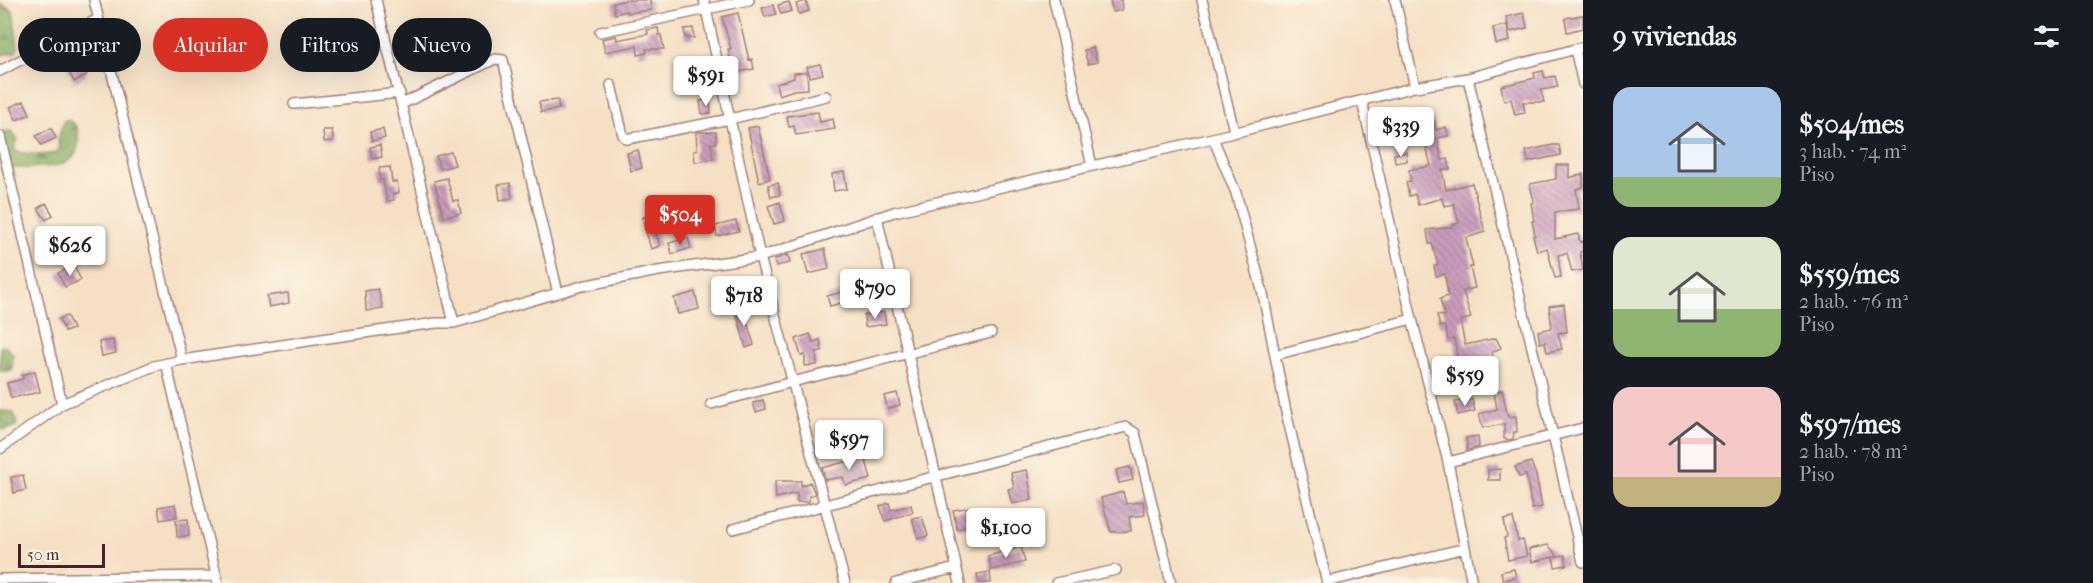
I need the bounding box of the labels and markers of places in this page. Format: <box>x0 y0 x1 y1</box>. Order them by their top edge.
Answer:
pin: $591 <box>670 56 742 107</box>
pin: $339 <box>1365 107 1437 158</box>
pin: $504 <box>644 195 716 246</box>
pin: $626 <box>34 226 106 277</box>
pin: $790 <box>839 269 911 320</box>
pin: $718 <box>708 276 780 327</box>
pin: $559 <box>1429 356 1501 407</box>
pin: $597 <box>813 420 885 471</box>
pin: $1,100 <box>957 508 1055 559</box>

